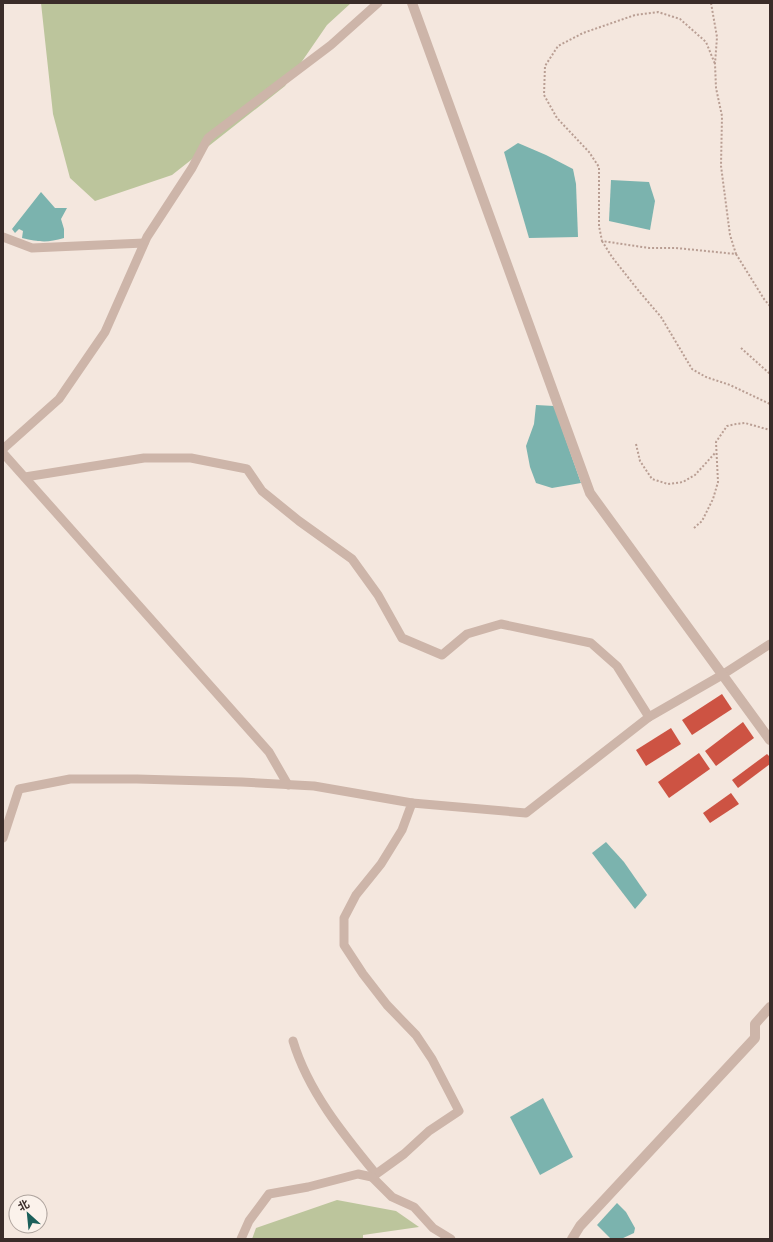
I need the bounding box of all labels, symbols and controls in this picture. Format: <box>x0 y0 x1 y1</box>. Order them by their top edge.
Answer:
north arrow <box>8 1194 48 1234</box>
text: 北 <box>15 1196 31 1213</box>

